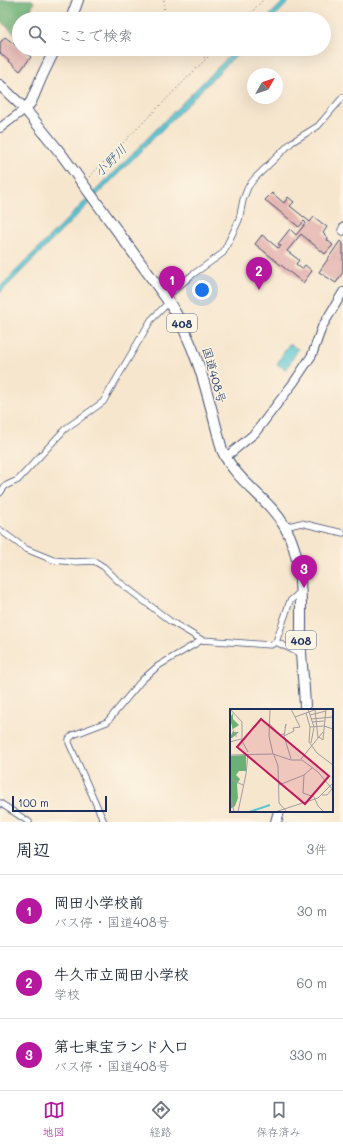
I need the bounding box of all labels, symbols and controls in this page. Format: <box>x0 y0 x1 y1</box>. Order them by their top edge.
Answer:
search box <box>12 12 331 56</box>
icon: search <box>26 23 48 45</box>
text: ここで検索 <box>58 25 133 45</box>
north arrow <box>247 68 283 104</box>
water label: 小野川 <box>90 140 130 180</box>
pin: 2 <box>246 257 272 290</box>
pin: 1 <box>159 266 185 299</box>
your location <box>192 280 212 300</box>
road number: 408 <box>167 314 197 332</box>
street label: 国道408号 <box>199 345 231 405</box>
pin: 3 <box>291 555 317 588</box>
road number: 408 <box>286 631 316 649</box>
inset map <box>230 709 333 812</box>
scale bar <box>12 794 107 813</box>
text: 100 m <box>18 795 49 810</box>
text: 周辺 <box>16 838 50 860</box>
text: 3件 <box>306 840 327 857</box>
text: 岡田小学校前 <box>54 892 144 912</box>
text: 1 <box>26 902 32 919</box>
text: 30 m <box>297 902 327 919</box>
text: バス停 · 国道408号 <box>54 913 170 930</box>
text: 牛久市立岡田小学校 <box>54 964 189 984</box>
text: 2 <box>25 974 33 991</box>
text: 60 m <box>297 974 327 991</box>
text: 学校 <box>54 985 80 1002</box>
text: 第七東宝ランド入口 <box>54 1036 189 1056</box>
text: 3 <box>25 1046 33 1063</box>
text: 330 m <box>289 1046 327 1063</box>
text: バス停 · 国道408号 <box>54 1057 170 1074</box>
tab: 地図 <box>43 1099 65 1139</box>
tab: 経路 <box>150 1099 172 1139</box>
tab: 保存済み <box>257 1099 301 1139</box>

